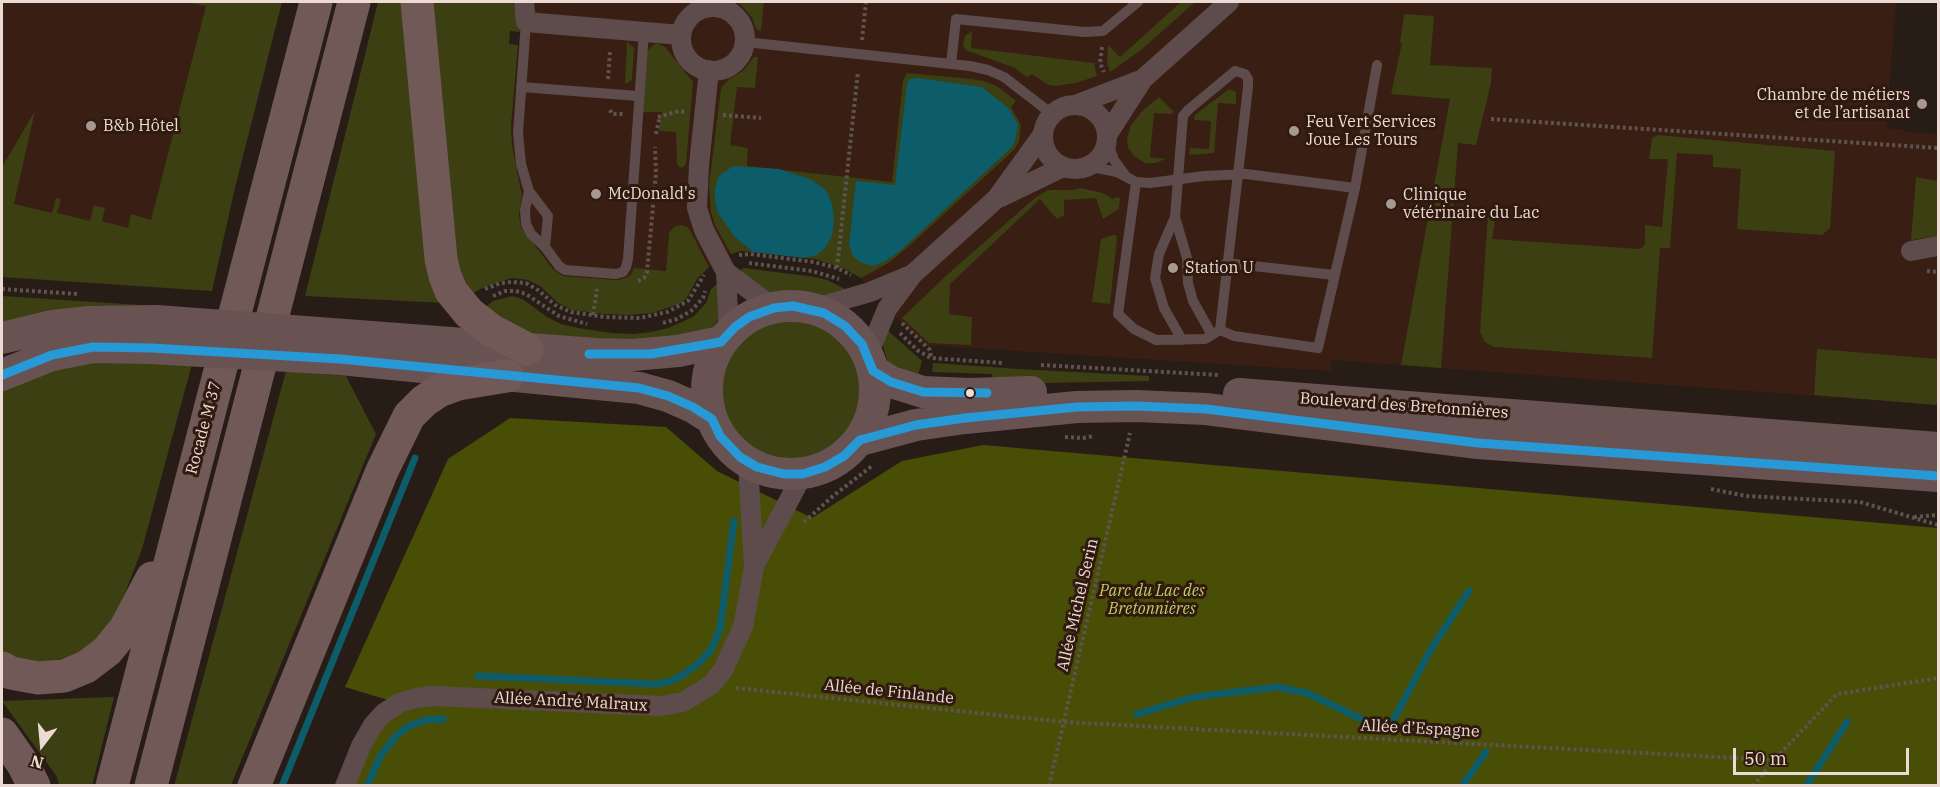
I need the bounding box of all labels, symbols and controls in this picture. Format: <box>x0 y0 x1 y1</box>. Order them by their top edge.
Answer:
place label: Chambre de métiers et de l’artisanat <box>1757 85 1910 123</box>
marker: Chambre de métiers et de l’artisanat <box>1915 97 1929 111</box>
place label: Feu Vert Services Joue Les Tours <box>1306 112 1436 150</box>
place label: B&b Hôtel <box>103 116 179 136</box>
marker: B&b Hôtel <box>84 119 98 133</box>
marker: Feu Vert Services Joue Les Tours <box>1287 124 1301 138</box>
place label: McDonald's <box>608 184 696 204</box>
place label: Clinique vétérinaire du Lac <box>1403 185 1540 223</box>
marker: McDonald's <box>589 187 603 201</box>
marker: Clinique vétérinaire du Lac <box>1384 197 1398 211</box>
place label: Station U <box>1185 258 1254 278</box>
marker: Station U <box>1166 261 1180 275</box>
street label: Rocade M 37 <box>182 379 226 477</box>
unlabelled marker <box>964 387 976 399</box>
street label: Boulevard des Bretonnières <box>1299 389 1509 423</box>
street label: Allée Michel Serin <box>1053 537 1103 673</box>
park label: Parc du Lac des Bretonnières <box>1099 581 1205 619</box>
street label: Allée de Finlande <box>823 676 955 708</box>
street label: Allée André Malraux <box>494 688 648 716</box>
north arrow <box>12 715 72 775</box>
street label: Allée d’Espagne <box>1360 716 1480 742</box>
scale bar <box>1736 736 1912 774</box>
text: 50 m <box>1744 747 1787 770</box>
text: N <box>28 751 46 774</box>

